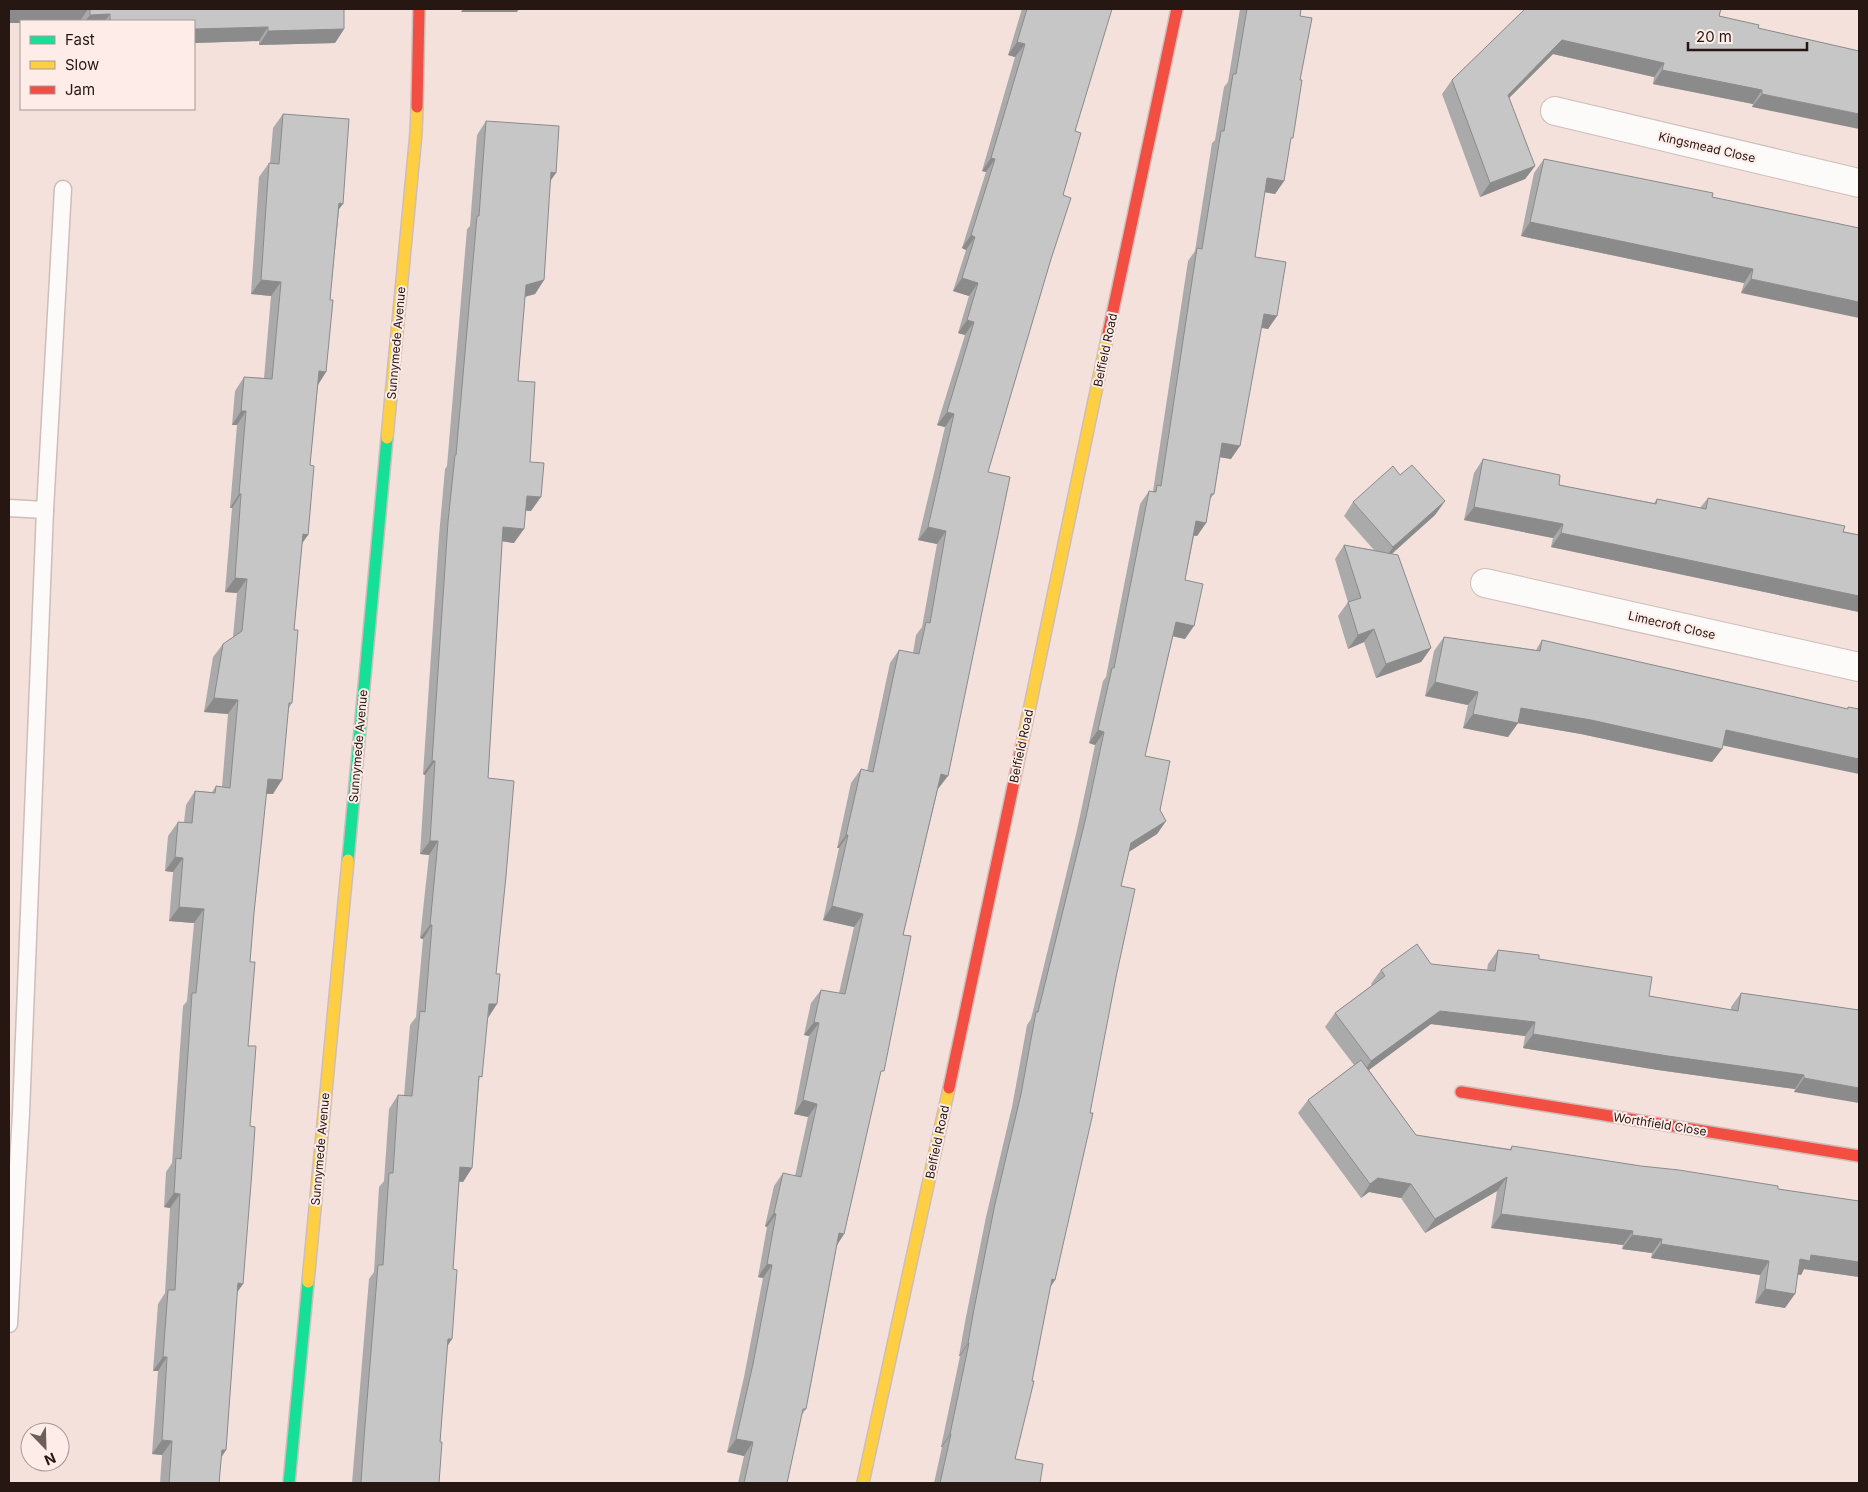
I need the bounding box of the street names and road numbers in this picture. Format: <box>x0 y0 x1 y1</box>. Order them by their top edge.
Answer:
street label: Kingsmead Close <box>1657 129 1757 165</box>
street label: Sunnymede Avenue <box>384 286 408 400</box>
street label: Belfield Road <box>1090 312 1120 388</box>
street label: Limecroft Close <box>1627 608 1717 642</box>
street label: Sunnymede Avenue <box>346 689 370 803</box>
street label: Belfield Road <box>1006 708 1036 784</box>
street label: Sunnymede Avenue <box>308 1092 332 1206</box>
street label: Belfield Road <box>922 1104 952 1180</box>
street label: Worthfield Close <box>1612 1109 1708 1139</box>

